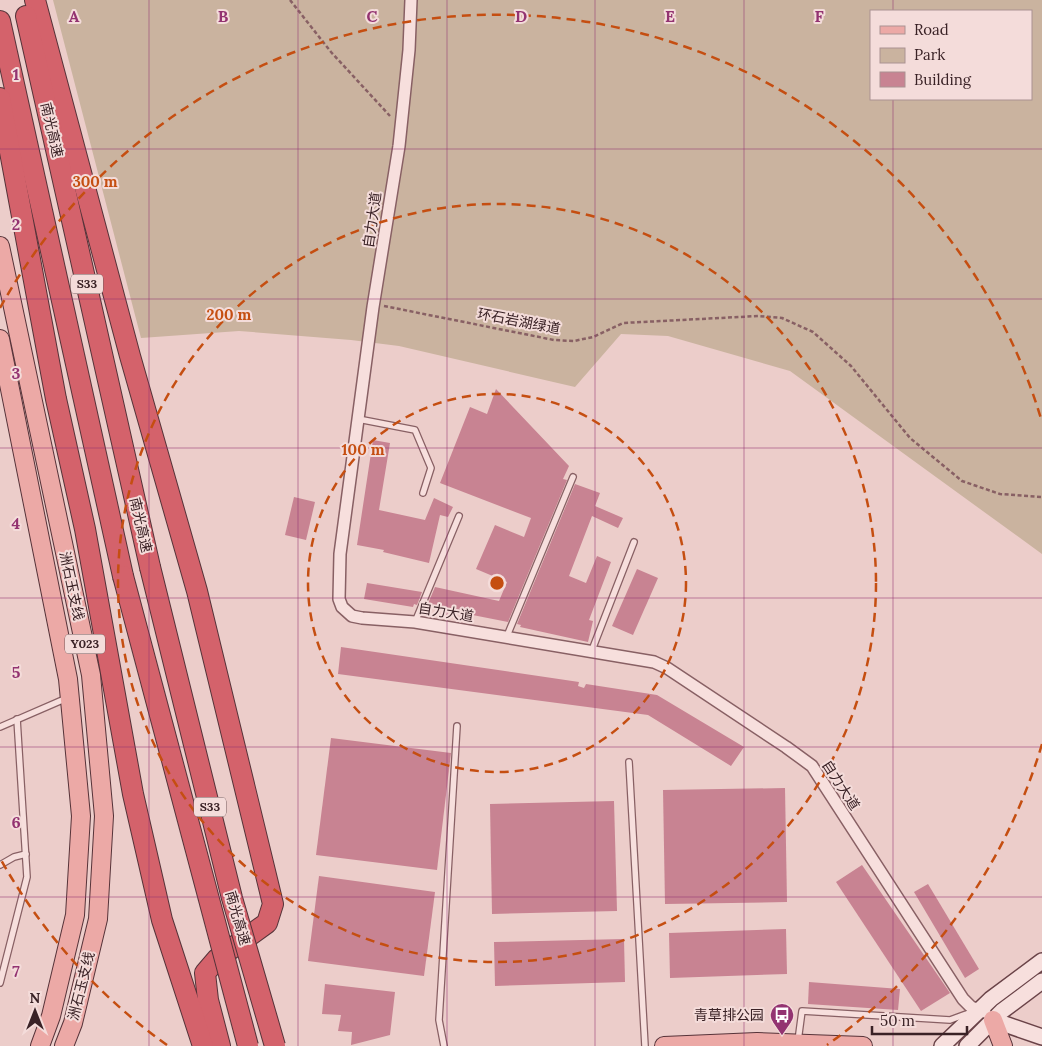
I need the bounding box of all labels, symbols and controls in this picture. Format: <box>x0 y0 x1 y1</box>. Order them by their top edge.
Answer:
text: A <box>69 6 80 26</box>
text: B <box>218 6 229 26</box>
text: C <box>366 6 378 26</box>
text: D <box>515 6 527 26</box>
text: E <box>665 6 675 26</box>
text: F <box>814 6 824 26</box>
legend <box>870 10 1032 100</box>
text: Road <box>914 20 949 39</box>
text: Park <box>914 45 945 64</box>
text: 1 <box>13 64 19 84</box>
text: Building <box>914 70 972 89</box>
street label: 南光高速 <box>37 101 67 159</box>
text: 300 m <box>72 172 118 191</box>
street label: 自力大道 <box>359 191 385 249</box>
text: 2 <box>12 214 20 234</box>
road number: S33 <box>71 274 103 294</box>
street label: 环石岩湖绿道 <box>476 304 562 338</box>
text: 200 m <box>207 305 252 324</box>
text: 3 <box>12 363 21 383</box>
text: 100 m <box>342 440 385 459</box>
street label: 南光高速 <box>126 496 156 554</box>
text: 4 <box>12 513 21 533</box>
street label: 洲石玉支线 <box>56 550 88 622</box>
centre of rings <box>488 574 506 592</box>
street label: 自力大道 <box>417 599 475 625</box>
road number: Y023 <box>65 634 105 654</box>
text: 5 <box>12 662 21 682</box>
street label: 自力大道 <box>818 757 864 813</box>
road number: S33 <box>194 798 226 816</box>
text: 6 <box>11 812 21 832</box>
street label: 南光高速 <box>222 889 254 947</box>
street label: 洲石玉支线 <box>64 950 98 1022</box>
text: 7 <box>12 961 20 981</box>
north arrow <box>10 986 60 1036</box>
text: N <box>30 989 41 1007</box>
bus stop icon: 青草排公园 <box>769 1002 795 1036</box>
scale bar <box>872 1004 967 1036</box>
place label: 青草排公园 <box>694 1006 764 1024</box>
text: 50 m <box>880 1011 915 1030</box>

